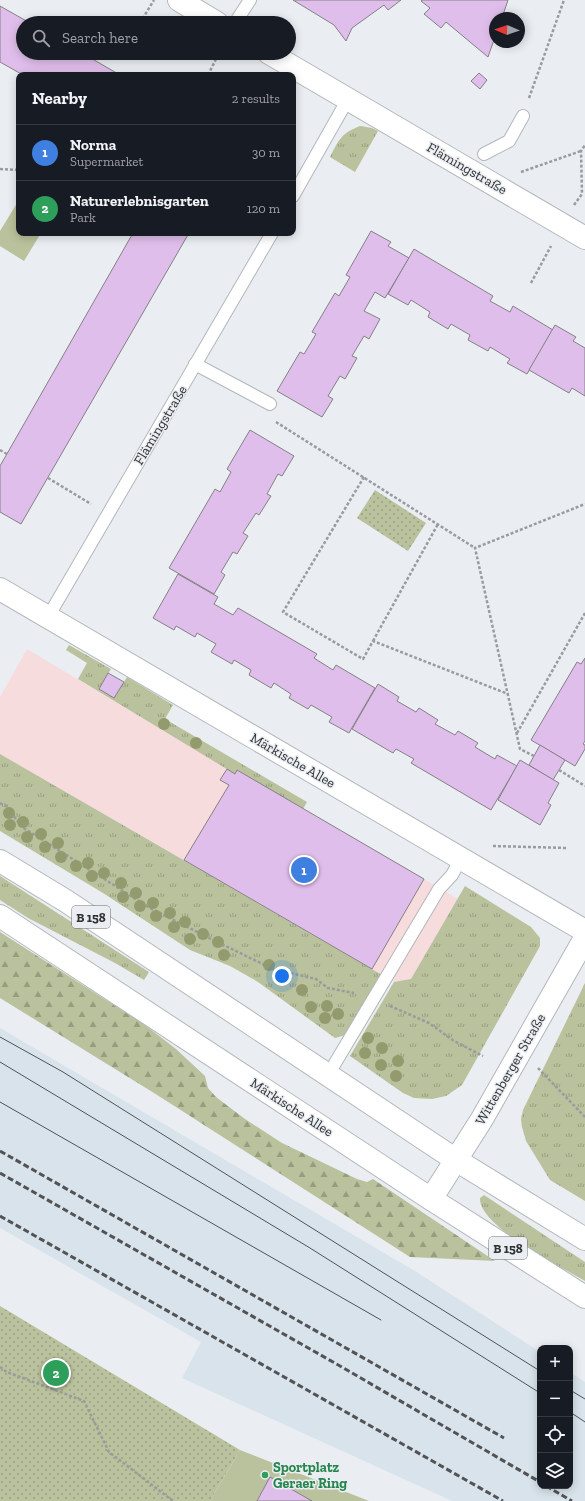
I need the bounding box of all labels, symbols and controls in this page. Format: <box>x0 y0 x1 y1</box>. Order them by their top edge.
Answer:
north arrow <box>489 12 525 48</box>
search box <box>16 16 296 60</box>
icon: search <box>30 27 52 49</box>
text: Search here <box>62 29 138 47</box>
text: Nearby <box>32 88 87 108</box>
text: 2 results <box>232 91 280 106</box>
text: Norma <box>70 136 116 154</box>
street label: Flämingstraße <box>424 139 510 198</box>
text: 1 <box>42 145 48 160</box>
text: 30 m <box>252 145 280 160</box>
text: Supermarket <box>70 154 143 169</box>
text: Naturerlebnisgarten <box>70 192 209 210</box>
text: 2 <box>42 201 48 216</box>
text: 120 m <box>247 201 280 216</box>
text: Park <box>70 210 96 225</box>
street label: Flämingstraße <box>130 382 191 468</box>
street label: Märkische Allee <box>247 729 339 792</box>
pin: 1 <box>291 855 317 885</box>
road number: B 158 <box>72 906 110 928</box>
your location <box>272 966 292 986</box>
street label: Wittenberger Straße <box>472 1010 549 1128</box>
street label: Märkische Allee <box>247 1074 337 1141</box>
road number: B 158 <box>489 1237 527 1259</box>
map controls <box>537 1345 573 1489</box>
button: + <box>537 1345 573 1381</box>
pin: 2 <box>43 1358 69 1388</box>
button: − <box>537 1381 573 1417</box>
button: locate <box>537 1417 573 1453</box>
button: layers <box>537 1453 573 1489</box>
place label: Sportplatz Geraer Ring <box>273 1459 347 1492</box>
marker: Sportplatz Geraer Ring <box>260 1470 270 1480</box>

